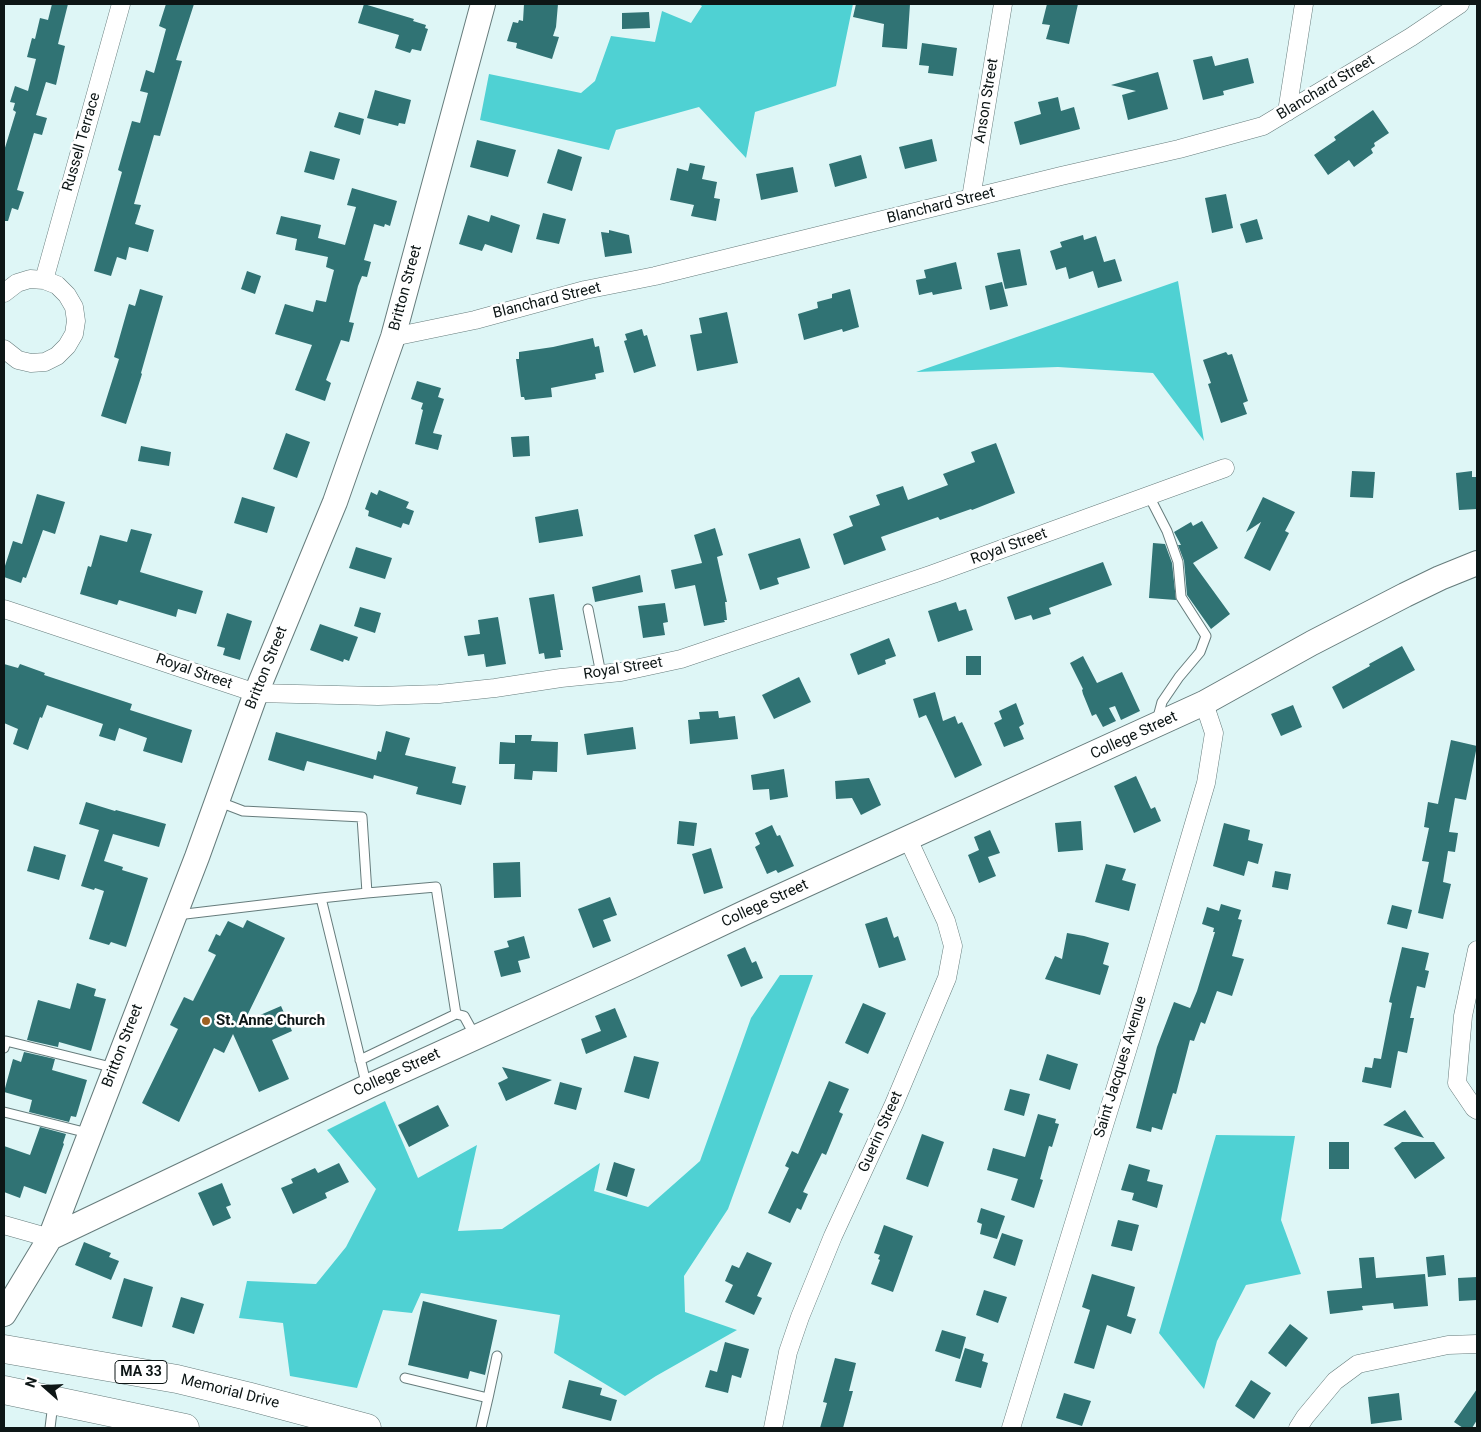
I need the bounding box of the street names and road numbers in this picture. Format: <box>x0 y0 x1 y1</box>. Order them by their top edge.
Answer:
street label: Blanchard Street <box>1274 52 1378 124</box>
street label: Anson Street <box>971 57 1003 145</box>
street label: Russell Terrace <box>59 91 105 193</box>
street label: Blanchard Street <box>885 184 997 228</box>
street label: Britton Street <box>386 243 426 333</box>
street label: Blanchard Street <box>491 279 603 323</box>
street label: Royal Street <box>968 525 1050 569</box>
street label: Britton Street <box>242 624 292 712</box>
street label: Royal Street <box>153 651 235 693</box>
street label: Royal Street <box>582 654 664 684</box>
street label: College Street <box>1088 708 1180 764</box>
street label: College Street <box>719 876 811 932</box>
street label: Saint Jacques Avenue <box>1091 994 1151 1140</box>
street label: Britton Street <box>99 1002 147 1090</box>
street label: College Street <box>351 1045 443 1101</box>
street label: Guerin Street <box>855 1089 907 1175</box>
road number: MA 33 <box>115 1360 167 1384</box>
street label: Memorial Drive <box>179 1371 281 1413</box>

